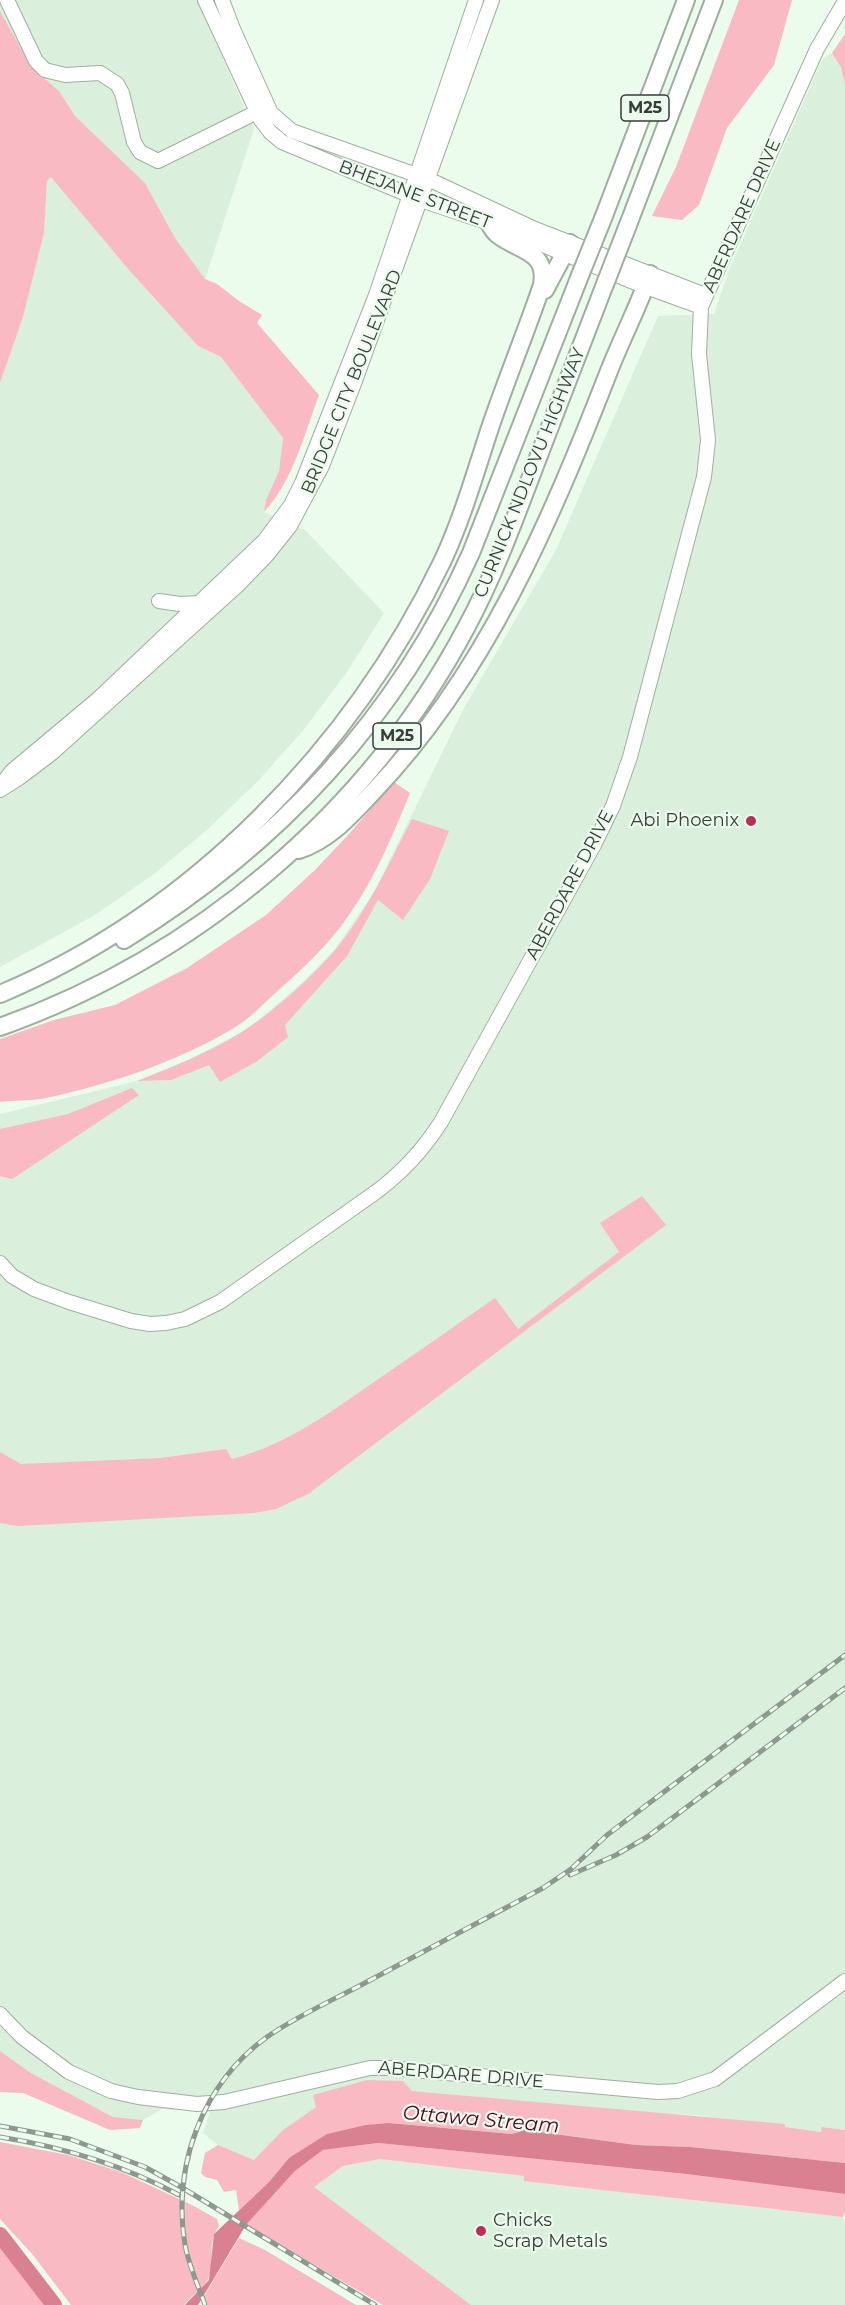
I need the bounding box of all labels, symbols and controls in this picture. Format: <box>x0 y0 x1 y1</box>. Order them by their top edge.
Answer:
road number: M25 <box>621 95 669 121</box>
street label: ABERDARE DRIVE <box>698 136 786 296</box>
street label: BHEJANE STREET <box>336 156 494 234</box>
street label: BRIDGE CITY BOULEVARD <box>297 267 407 497</box>
street label: CURNICK NDLOVU HIGHWAY <box>470 345 590 601</box>
road number: M25 <box>373 723 421 749</box>
street label: ABERDARE DRIVE <box>521 807 619 963</box>
place label: Abi Phoenix <box>630 810 739 832</box>
marker: Abi Phoenix <box>744 814 758 828</box>
street label: ABERDARE DRIVE <box>377 2057 545 2093</box>
water label: Ottawa Stream <box>402 2101 560 2139</box>
place label: Chicks Scrap Metals <box>493 2210 607 2252</box>
marker: Chicks Scrap Metals <box>474 2224 488 2238</box>

